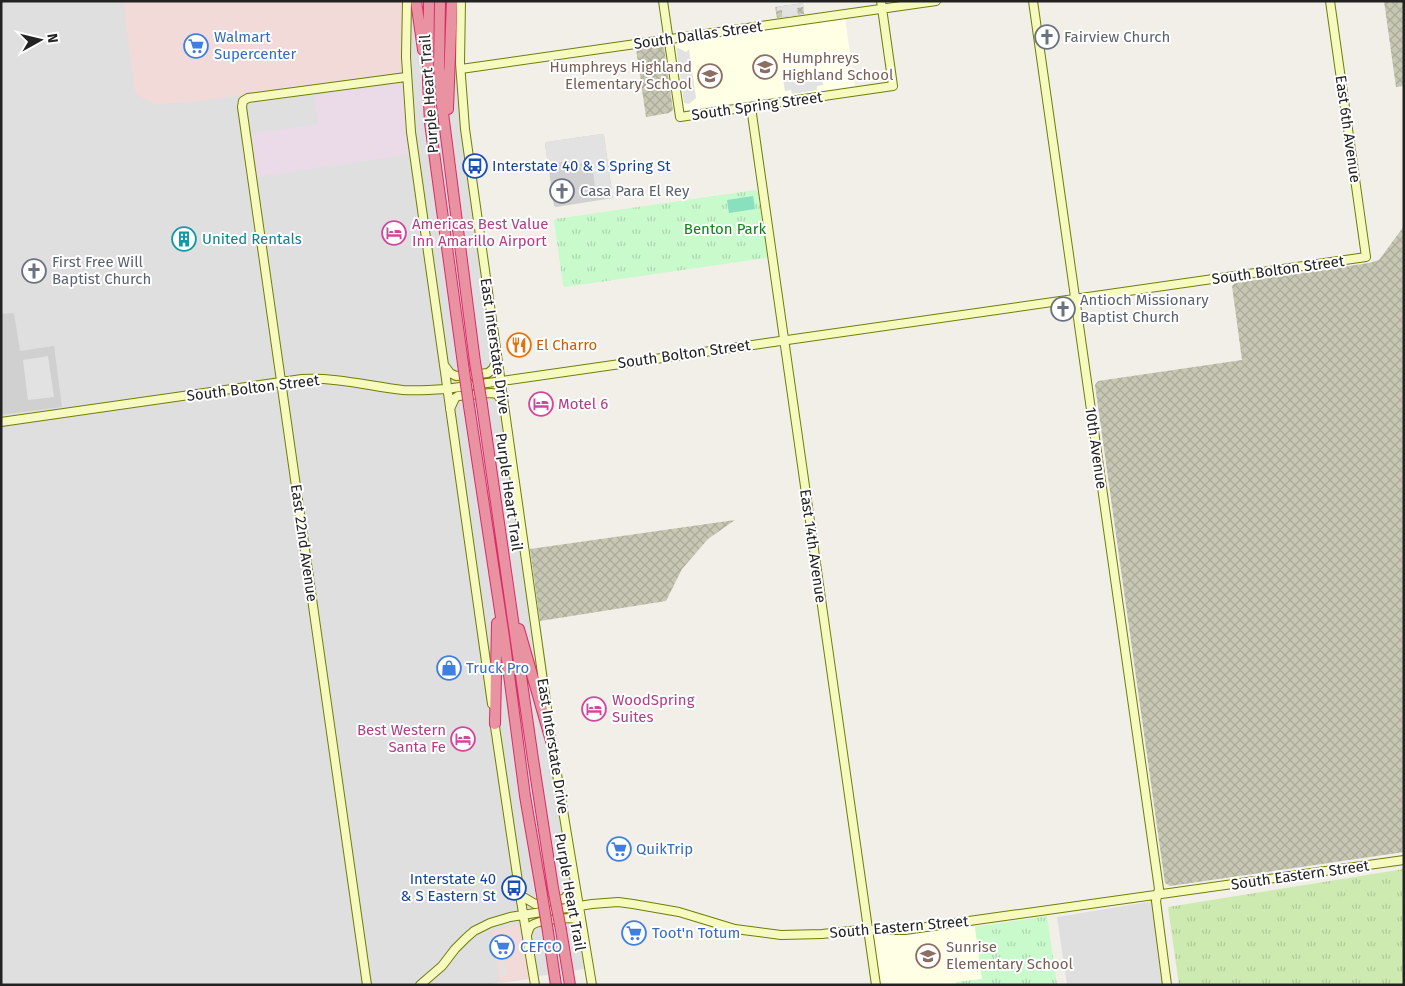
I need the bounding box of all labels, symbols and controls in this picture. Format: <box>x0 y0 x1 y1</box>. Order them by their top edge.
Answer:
north arrow <box>15 15 65 65</box>
street label: South Dallas Street <box>632 17 764 53</box>
church icon: Fairview Church <box>1034 24 1060 50</box>
place label: Walmart Supercenter <box>214 28 297 63</box>
place label: Fairview Church <box>1064 28 1170 46</box>
text: N <box>43 32 61 44</box>
supermarket icon: Walmart Supercenter <box>183 33 209 59</box>
street label: Purple Heart Trail <box>416 33 442 154</box>
place label: Humphreys Highland School <box>782 49 894 84</box>
school or university icon: Humphreys Highland School <box>752 54 778 80</box>
place label: Humphreys Highland Elementary School <box>550 58 693 93</box>
school or university icon: Humphreys Highland Elementary School <box>697 63 723 89</box>
street label: East 6th Avenue <box>1332 74 1364 184</box>
street label: South Spring Street <box>690 88 824 124</box>
bus stop icon: Interstate 40 & S Spring St <box>462 153 488 179</box>
place label: Interstate 40 & S Spring St <box>492 157 671 175</box>
church icon: Casa Para El Rey <box>549 178 575 204</box>
place label: Casa Para El Rey <box>580 182 690 200</box>
place label: Americas Best Value Inn Amarillo Airport <box>412 215 548 250</box>
hotel icon: Americas Best Value Inn Amarillo Airport <box>381 220 407 246</box>
park label: Benton Park <box>684 220 766 238</box>
building icon: United Rentals <box>171 226 197 252</box>
place label: United Rentals <box>202 230 302 248</box>
street label: South Bolton Street <box>1211 252 1346 288</box>
place label: First Free Will Baptist Church <box>52 253 151 288</box>
church icon: First Free Will Baptist Church <box>21 258 47 284</box>
street label: East Interstate Drive <box>477 277 513 415</box>
place label: Antioch Missionary Baptist Church <box>1080 291 1209 326</box>
church icon: Antioch Missionary Baptist Church <box>1050 296 1076 322</box>
restaurant icon: El Charro <box>506 332 532 358</box>
place label: El Charro <box>536 336 597 354</box>
street label: South Bolton Street <box>617 336 752 372</box>
street label: South Bolton Street <box>186 371 321 405</box>
hotel icon: Motel 6 <box>528 391 554 417</box>
place label: Motel 6 <box>558 395 608 413</box>
street label: 10th Avenue <box>1081 406 1111 490</box>
street label: Purple Heart Trail <box>492 432 526 553</box>
street label: East 22nd Avenue <box>287 483 321 603</box>
street label: East 14th Avenue <box>796 488 830 604</box>
shop icon: Truck Pro <box>436 655 462 681</box>
place label: Truck Pro <box>466 659 529 677</box>
street label: East Interstate Drive <box>533 677 573 815</box>
place label: WoodSpring Suites <box>612 691 695 726</box>
hotel icon: WoodSpring Suites <box>581 696 607 722</box>
place label: Best Western Santa Fe <box>357 721 446 756</box>
hotel icon: Best Western Santa Fe <box>450 726 476 752</box>
street label: Purple Heart Trail <box>551 832 589 953</box>
supermarket icon: QuikTrip <box>606 836 632 862</box>
place label: QuikTrip <box>636 840 693 858</box>
street label: South Eastern Street <box>1230 856 1371 894</box>
place label: Interstate 40 & S Eastern St <box>401 870 497 905</box>
bus stop icon: Interstate 40 & S Eastern St <box>501 875 527 901</box>
street label: South Eastern Street <box>829 912 970 942</box>
supermarket icon: Toot'n Totum <box>621 920 647 946</box>
place label: Toot'n Totum <box>652 924 740 942</box>
supermarket icon: CEFCO <box>489 934 515 960</box>
place label: CEFCO <box>520 938 562 956</box>
place label: Sunrise Elementary School <box>946 938 1074 973</box>
school or university icon: Sunrise Elementary School <box>915 943 941 969</box>

